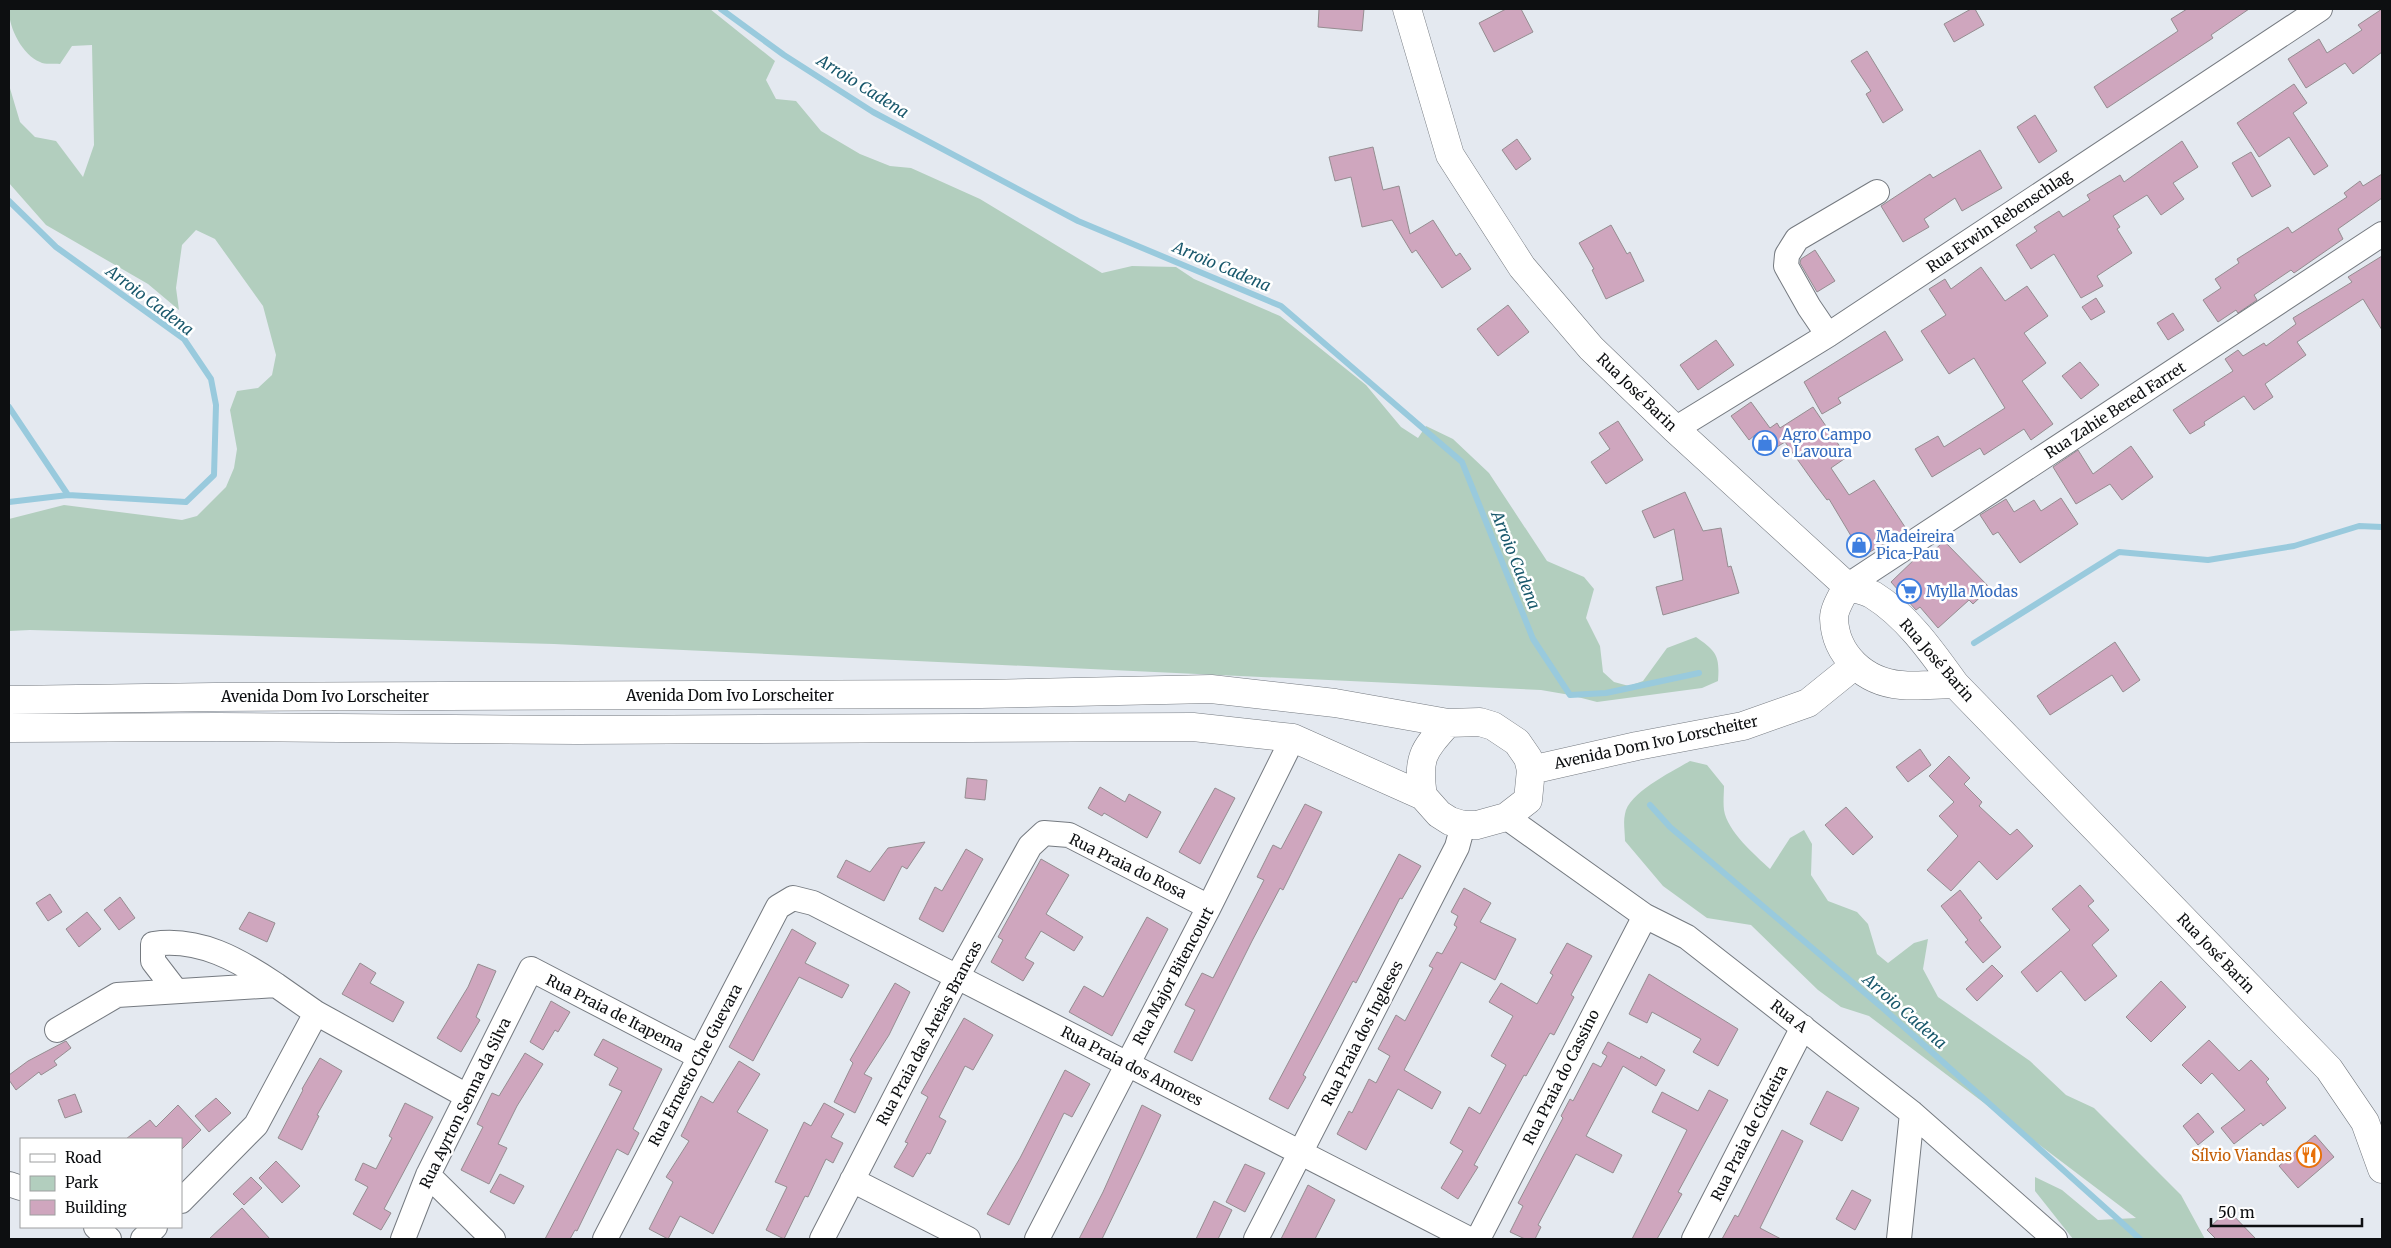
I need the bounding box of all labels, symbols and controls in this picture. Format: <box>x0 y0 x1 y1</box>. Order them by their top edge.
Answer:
water label: Arroio Cadena <box>812 49 912 122</box>
street label: Rua Erwin Rebenschlag <box>1923 165 2075 277</box>
water label: Arroio Cadena <box>1168 236 1274 296</box>
water label: Arroio Cadena <box>101 259 198 339</box>
street label: Rua José Barin <box>1593 349 1681 435</box>
street label: Rua Zahie Bered Farret <box>2041 357 2189 463</box>
place label: Agro Campo e Lavoura <box>1781 425 1871 461</box>
shop icon: Agro Campo e Lavoura <box>1752 430 1778 456</box>
water label: Arroio Cadena <box>1486 506 1545 612</box>
place label: Madeireira Pica-Pau <box>1876 527 1954 563</box>
shop icon: Madeireira Pica-Pau <box>1846 532 1872 558</box>
supermarket icon: Mylla Modas <box>1896 578 1922 604</box>
place label: Mylla Modas <box>1926 582 2018 601</box>
street label: Rua José Barin <box>1896 615 1978 706</box>
street label: Avenida Dom Ivo Lorscheiter <box>625 686 834 705</box>
street label: Avenida Dom Ivo Lorscheiter <box>220 687 429 706</box>
street label: Avenida Dom Ivo Lorscheiter <box>1551 711 1760 773</box>
street label: Rua Praia do Rosa <box>1066 829 1190 903</box>
street label: Rua Major Bitencourt <box>1129 904 1217 1048</box>
street label: Rua José Barin <box>2173 909 2259 997</box>
street label: Rua Praia das Areias Brancas <box>872 937 986 1129</box>
street label: Rua Praia dos Ingleses <box>1317 957 1407 1109</box>
water label: Arroio Cadena <box>1858 968 1951 1053</box>
street label: Rua Praia de Itapema <box>543 970 687 1056</box>
street label: Rua Ernesto Che Guevara <box>644 981 746 1149</box>
street label: Rua A <box>1767 996 1812 1037</box>
street label: Rua Praia do Cassino <box>1519 1006 1604 1148</box>
street label: Rua Ayrton Senna da Silva <box>415 1014 515 1192</box>
street label: Rua Praia dos Amores <box>1058 1022 1206 1110</box>
street label: Rua Praia de Cidreira <box>1707 1062 1791 1204</box>
legend <box>20 1138 182 1228</box>
restaurant icon: Sílvio Viandas <box>2296 1142 2322 1168</box>
place label: Sílvio Viandas <box>2191 1146 2292 1165</box>
text: Road <box>65 1148 101 1167</box>
text: Park <box>65 1173 99 1192</box>
scale bar <box>2211 1196 2362 1228</box>
text: Building <box>65 1198 127 1217</box>
text: 50 m <box>2218 1203 2255 1222</box>

